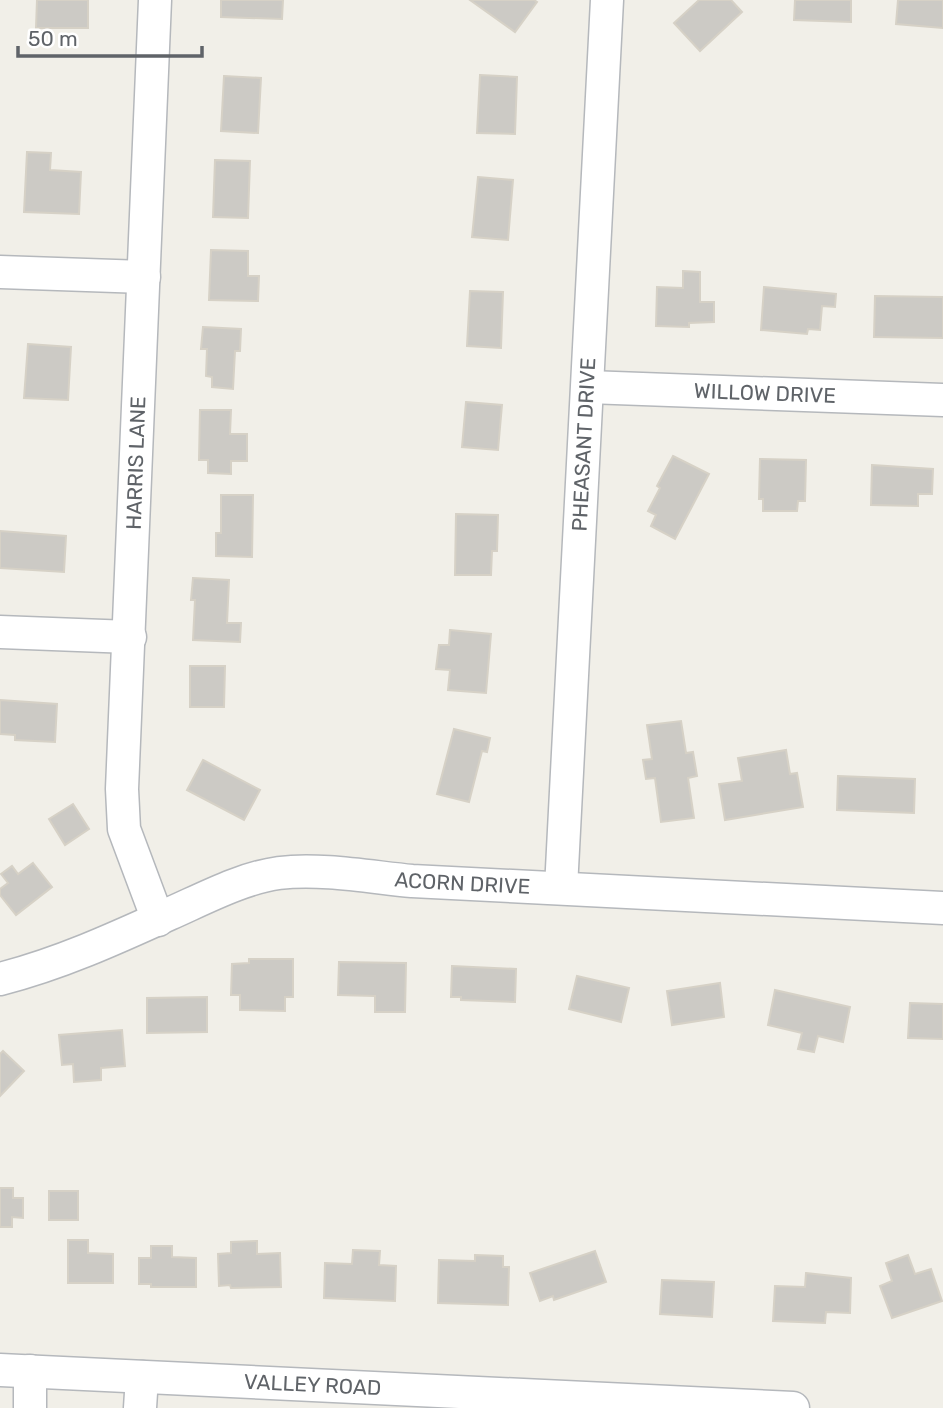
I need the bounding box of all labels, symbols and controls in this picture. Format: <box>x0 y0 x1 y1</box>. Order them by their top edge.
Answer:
scale bar <box>18 14 201 58</box>
text: 50 m <box>28 26 78 51</box>
street label: PHEASANT DRIVE <box>566 357 600 532</box>
street label: WILLOW DRIVE <box>693 378 836 408</box>
street label: HARRIS LANE <box>121 396 150 530</box>
street label: ACORN DRIVE <box>393 866 531 899</box>
street label: VALLEY ROAD <box>243 1369 382 1400</box>

